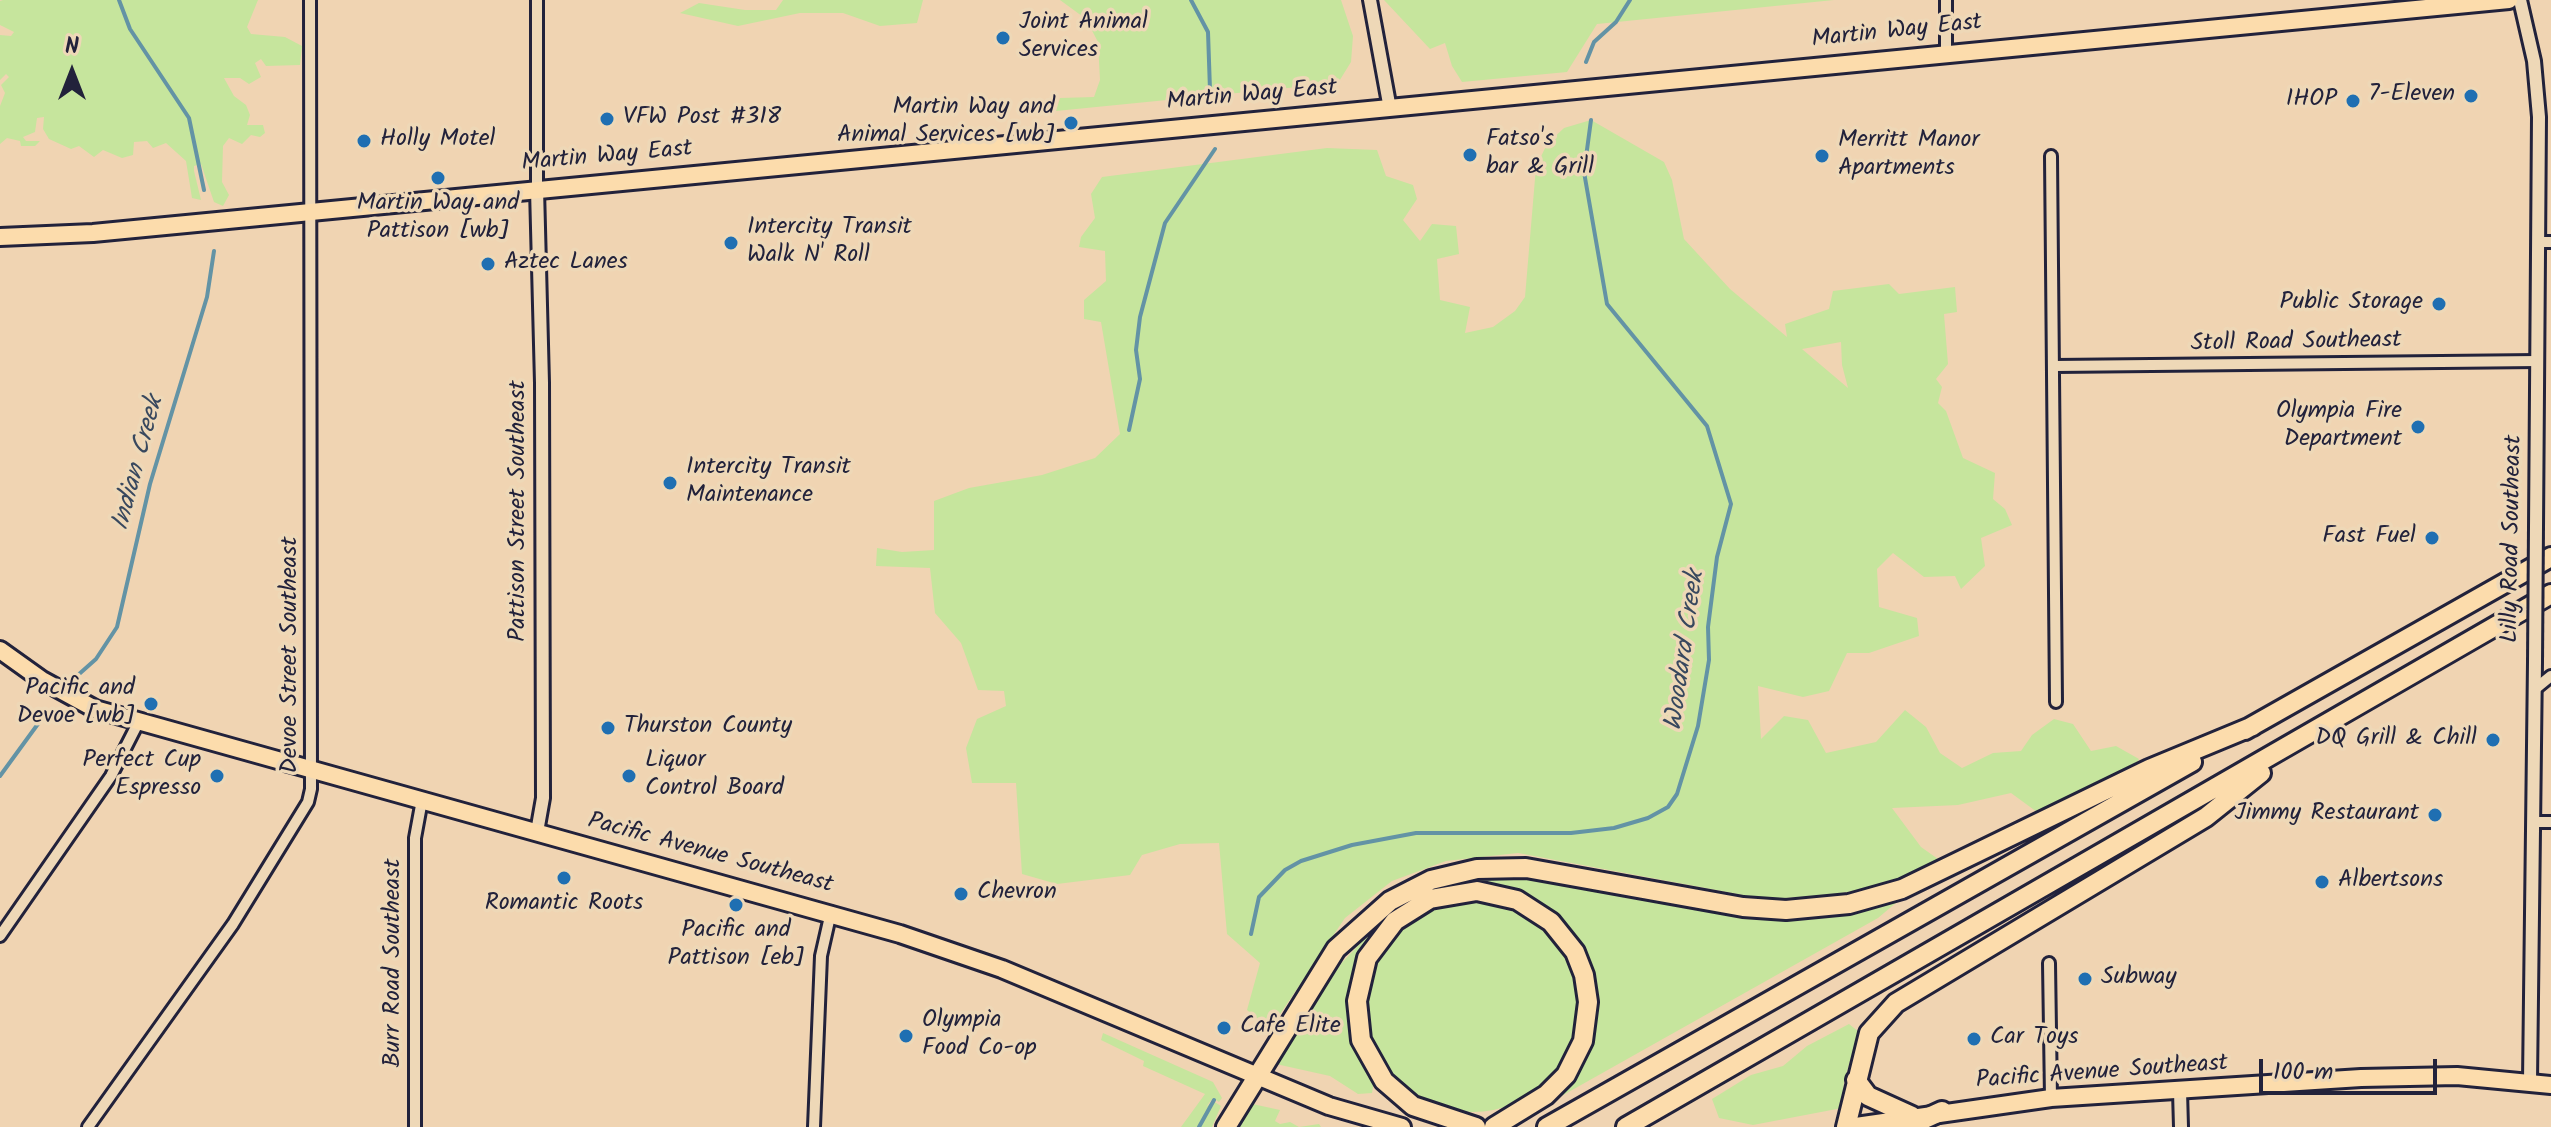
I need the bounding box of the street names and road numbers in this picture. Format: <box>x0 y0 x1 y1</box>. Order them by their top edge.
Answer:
street label: Martin Way East <box>1810 10 1984 56</box>
street label: Martin Way East <box>1165 75 1339 119</box>
street label: Martin Way East <box>520 136 694 180</box>
street label: Stoll Road Southeast <box>2190 328 2402 360</box>
street label: Pattison Street Southeast <box>506 380 534 642</box>
street label: Lilly Road Southeast <box>2498 435 2530 643</box>
street label: Devoe Street Southeast <box>278 536 306 774</box>
street label: Pacific Avenue Southeast <box>584 808 836 902</box>
street label: Burr Road Southeast <box>381 859 409 1067</box>
street label: Pacific Avenue Southeast <box>1975 1051 2229 1097</box>

